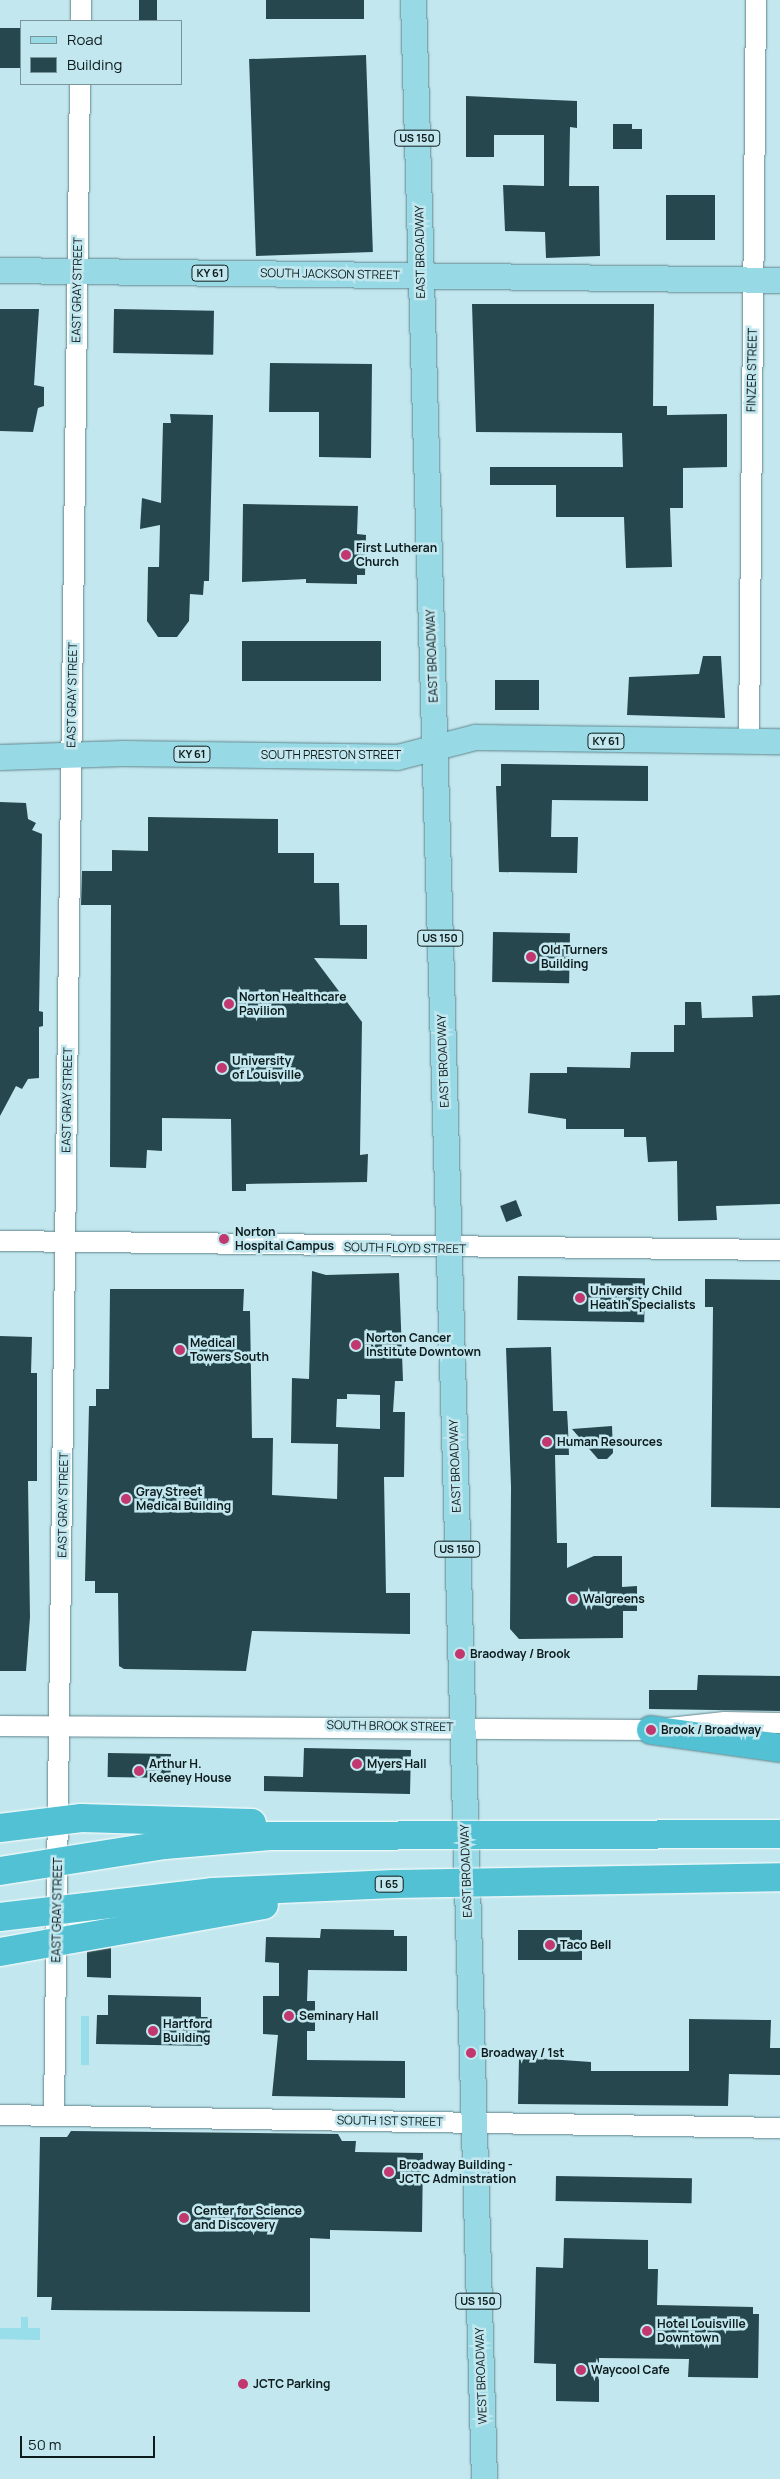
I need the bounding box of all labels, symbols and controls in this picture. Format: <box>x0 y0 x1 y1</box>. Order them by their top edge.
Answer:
legend <box>20 20 182 85</box>
text: Road <box>67 29 103 50</box>
text: Building <box>67 54 122 75</box>
road number: US 150 <box>393 130 441 146</box>
street label: EAST BROADWAY <box>412 205 428 299</box>
street label: EAST GRAY STREET <box>69 237 85 343</box>
road number: KY 61 <box>190 264 230 282</box>
street label: SOUTH JACKSON STREET <box>260 266 400 282</box>
street label: FINZER STREET <box>744 328 760 412</box>
place label: First Lutheran Church <box>356 541 437 569</box>
marker: First Lutheran Church <box>340 549 352 561</box>
street label: EAST BROADWAY <box>423 609 441 703</box>
street label: EAST GRAY STREET <box>64 642 80 748</box>
road number: KY 61 <box>586 732 626 749</box>
road number: KY 61 <box>172 746 212 762</box>
street label: SOUTH PRESTON STREET <box>261 748 401 762</box>
road number: US 150 <box>416 930 464 946</box>
place label: Old Turners Building <box>541 943 608 971</box>
marker: Old Turners Building <box>525 951 537 963</box>
place label: Norton Healthcare Pavilion <box>239 990 346 1018</box>
marker: Norton Healthcare Pavilion <box>223 998 235 1010</box>
street label: EAST BROADWAY <box>434 1014 452 1108</box>
street label: EAST GRAY STREET <box>59 1047 75 1153</box>
place label: University of Louisville <box>232 1054 301 1082</box>
marker: University of Louisville <box>216 1062 228 1074</box>
place label: Norton Hospital Campus <box>235 1225 334 1253</box>
marker: Norton Hospital Campus <box>217 1232 231 1246</box>
street label: SOUTH FLOYD STREET <box>344 1240 466 1256</box>
place label: University Child Heatlh Specialists <box>590 1284 696 1312</box>
marker: University Child Heatlh Specialists <box>574 1292 586 1304</box>
place label: Norton Cancer Institute Downtown <box>366 1331 481 1359</box>
place label: Medical Towers South <box>190 1336 269 1364</box>
marker: Norton Cancer Institute Downtown <box>350 1339 362 1351</box>
marker: Medical Towers South <box>174 1344 186 1356</box>
street label: EAST BROADWAY <box>446 1419 464 1513</box>
place label: Human Resources <box>557 1435 662 1449</box>
marker: Human Resources <box>541 1436 553 1448</box>
street label: EAST GRAY STREET <box>55 1452 71 1558</box>
place label: Gray Street Medical Building <box>136 1485 231 1513</box>
marker: Gray Street Medical Building <box>120 1493 132 1505</box>
road number: US 150 <box>433 1540 481 1558</box>
place label: Walgreens <box>583 1592 645 1606</box>
marker: Walgreens <box>567 1593 579 1605</box>
place label: Braodway / Brook <box>470 1647 570 1661</box>
marker: Braodway / Brook <box>454 1648 466 1660</box>
street label: SOUTH BROOK STREET <box>326 1718 454 1734</box>
place label: Brook / Broadway <box>661 1723 761 1737</box>
marker: Brook / Broadway <box>645 1724 657 1736</box>
place label: Arthur H. Keeney House <box>149 1757 231 1785</box>
place label: Myers Hall <box>367 1757 427 1771</box>
marker: Myers Hall <box>351 1758 363 1770</box>
marker: Arthur H. Keeney House <box>133 1765 145 1777</box>
street label: EAST BROADWAY <box>457 1824 475 1918</box>
street label: EAST GRAY STREET <box>49 1857 65 1963</box>
road number: I 65 <box>374 1876 404 1892</box>
place label: Taco Bell <box>560 1938 611 1952</box>
marker: Taco Bell <box>544 1939 556 1951</box>
place label: Seminary Hall <box>299 2009 379 2023</box>
marker: Seminary Hall <box>283 2010 295 2022</box>
place label: Hartford Building <box>163 2017 212 2045</box>
marker: Hartford Building <box>147 2025 159 2037</box>
place label: Broadway / 1st <box>481 2046 564 2060</box>
marker: Broadway / 1st <box>465 2047 477 2059</box>
street label: SOUTH 1ST STREET <box>336 2113 444 2129</box>
place label: Broadway Building - JCTC Adminstration <box>399 2158 516 2186</box>
marker: Broadway Building - JCTC Adminstration <box>383 2166 395 2178</box>
place label: Center for Science and Discovery <box>194 2204 302 2232</box>
marker: Center for Science and Discovery <box>178 2212 190 2224</box>
road number: US 150 <box>454 2292 502 2310</box>
place label: Hotel Louisville Downtown <box>657 2317 746 2345</box>
marker: Hotel Louisville Downtown <box>641 2325 653 2337</box>
street label: WEST BROADWAY <box>472 2327 490 2425</box>
place label: Waycool Cafe <box>591 2363 670 2377</box>
marker: Waycool Cafe <box>575 2364 587 2376</box>
place label: JCTC Parking <box>253 2377 330 2391</box>
marker: JCTC Parking <box>237 2378 249 2390</box>
scale bar <box>22 2426 158 2458</box>
text: 50 m <box>28 2434 62 2455</box>

